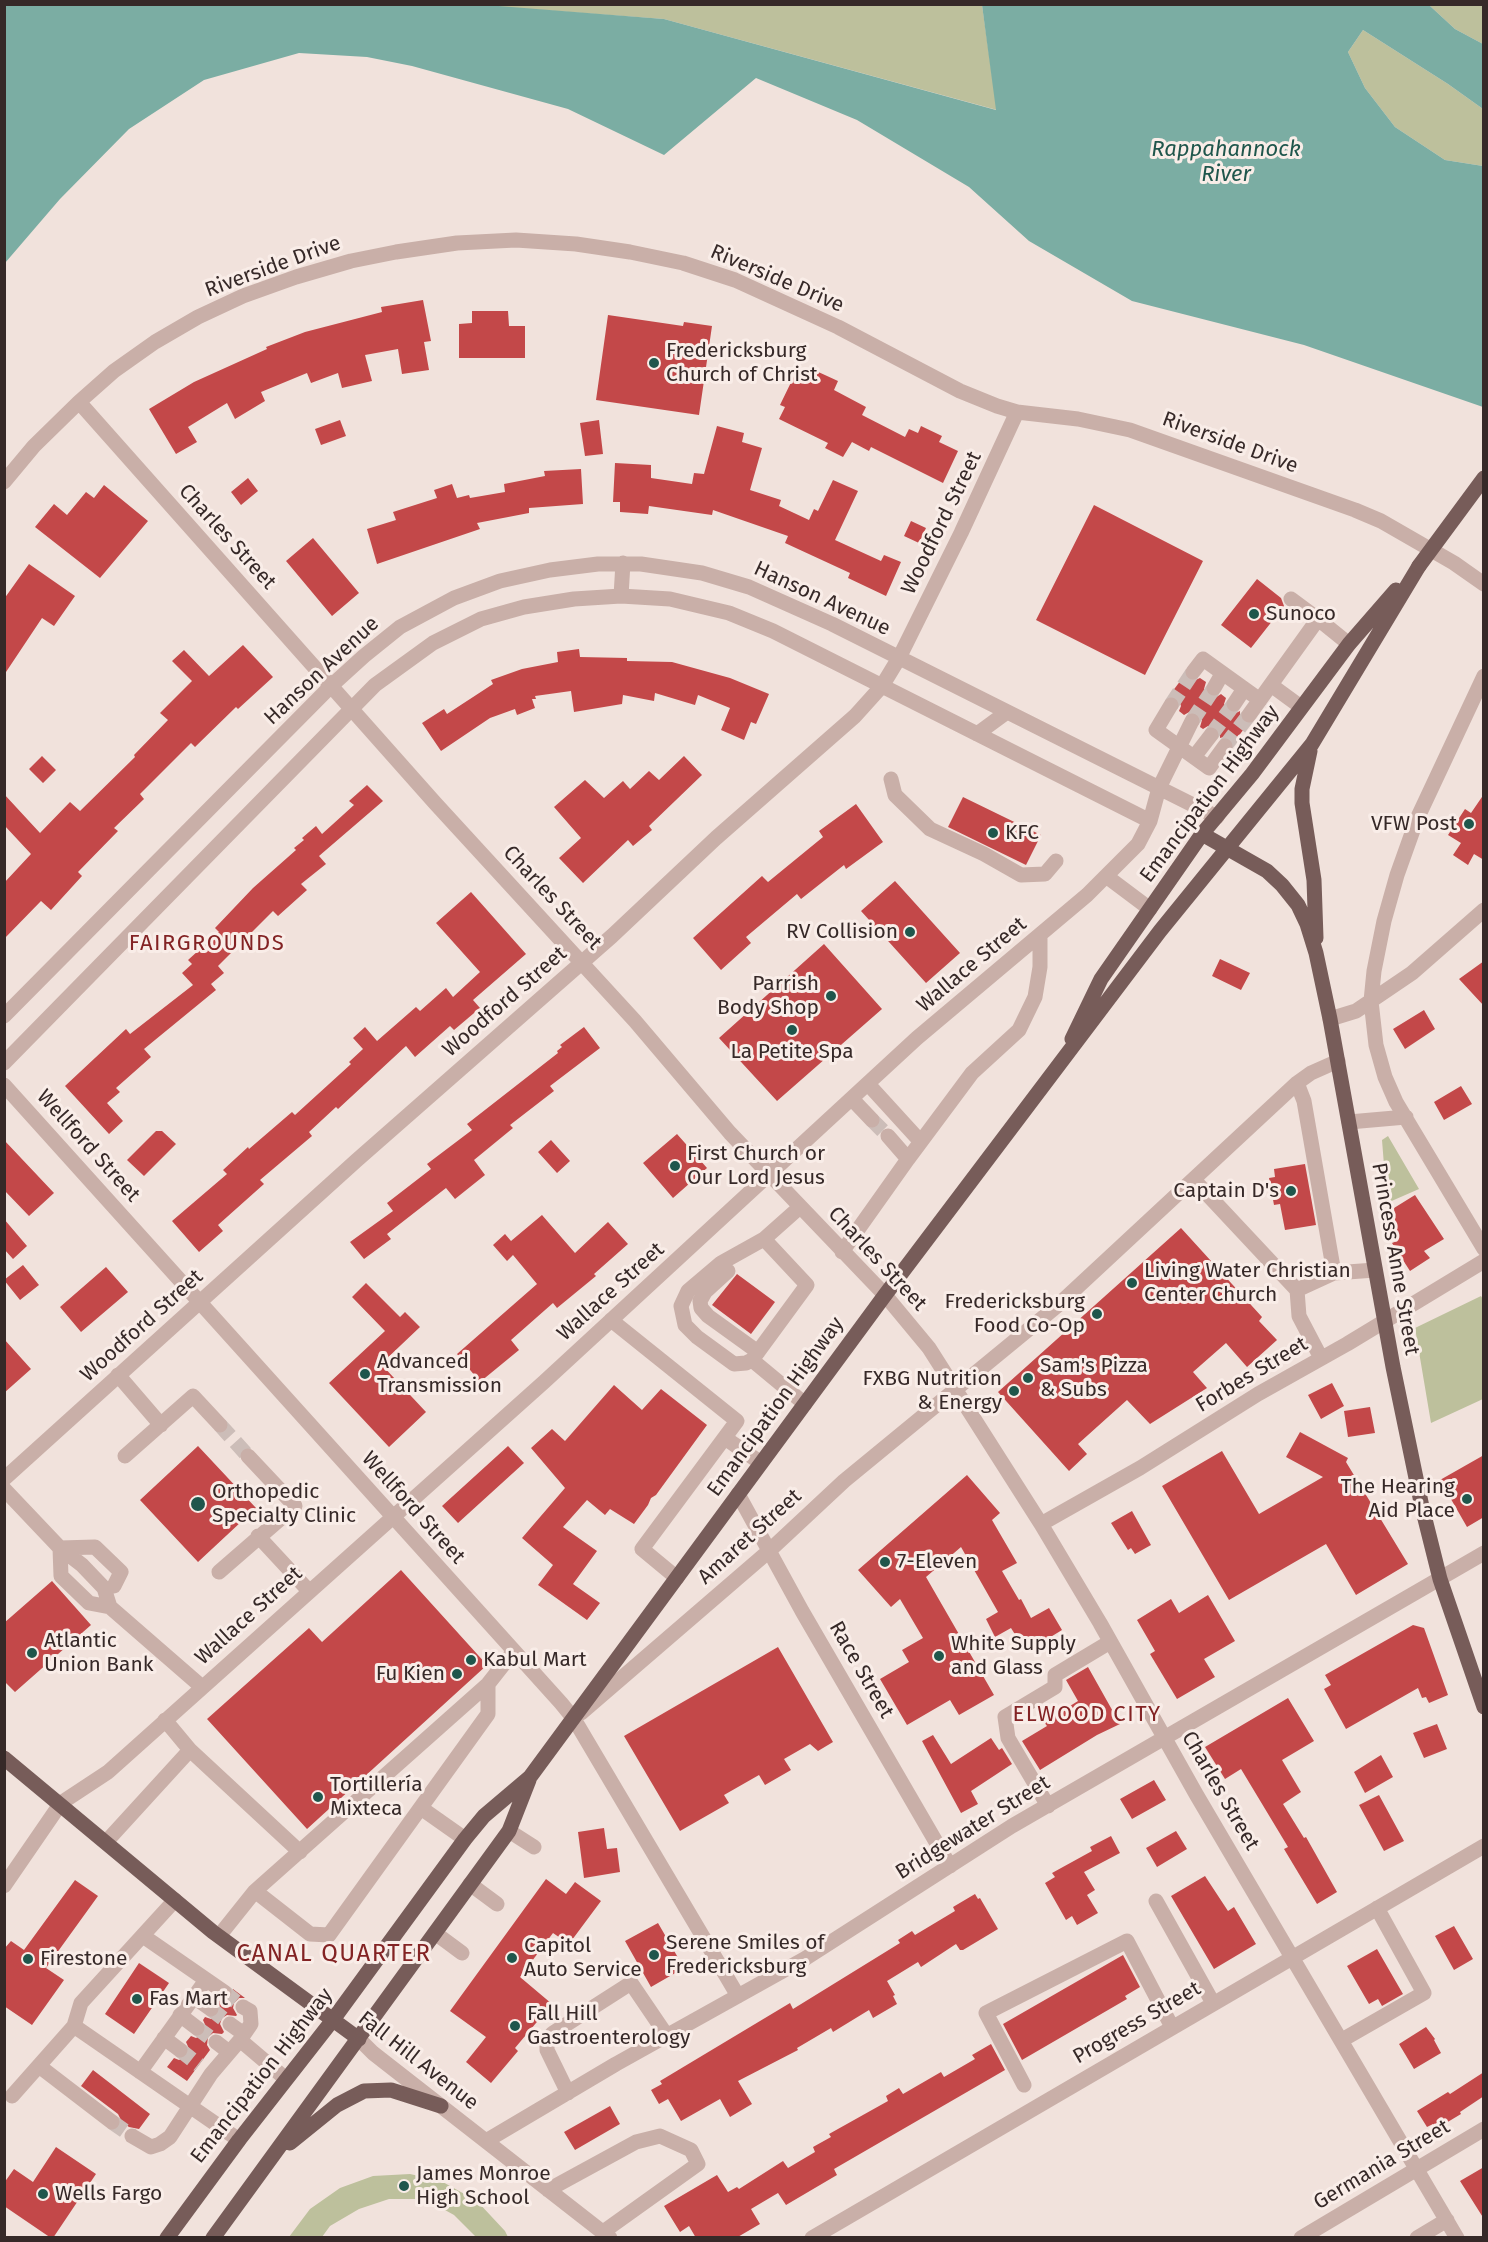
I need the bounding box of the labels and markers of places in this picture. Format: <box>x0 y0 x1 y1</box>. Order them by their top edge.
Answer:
place label: Fredericksburg Church of Christ <box>666 338 818 388</box>
marker: Fredericksburg Church of Christ <box>647 356 661 370</box>
place label: Sunoco <box>1266 601 1336 627</box>
marker: Sunoco <box>1247 607 1261 621</box>
place label: VFW Post <box>1371 811 1457 837</box>
marker: VFW Post <box>1462 817 1476 831</box>
place label: KFC <box>1005 820 1039 846</box>
marker: KFC <box>986 826 1000 840</box>
place label: RV Collision <box>786 919 898 945</box>
marker: RV Collision <box>903 925 917 939</box>
place label: Parrish Body Shop <box>717 971 819 1021</box>
marker: Parrish Body Shop <box>824 989 838 1003</box>
marker: La Petite Spa <box>785 1023 799 1037</box>
place label: La Petite Spa <box>730 1039 854 1065</box>
place label: First Church or Our Lord Jesus <box>687 1141 825 1191</box>
marker: First Church or Our Lord Jesus <box>668 1159 682 1173</box>
place label: Captain D's <box>1173 1178 1279 1204</box>
marker: Captain D's <box>1284 1184 1298 1198</box>
place label: Living Water Christian Center Church <box>1144 1258 1351 1308</box>
marker: Living Water Christian Center Church <box>1125 1276 1139 1290</box>
place label: Fredericksburg Food Co-Op <box>945 1289 1085 1339</box>
marker: Fredericksburg Food Co-Op <box>1090 1307 1104 1321</box>
place label: Advanced Transmission <box>377 1349 502 1399</box>
place label: Sam's Pizza & Subs <box>1040 1353 1148 1403</box>
place label: FXBG Nutrition & Energy <box>863 1366 1002 1416</box>
marker: Advanced Transmission <box>358 1367 372 1381</box>
marker: Sam's Pizza & Subs <box>1021 1371 1035 1385</box>
marker: FXBG Nutrition & Energy <box>1007 1384 1021 1398</box>
place label: The Hearing Aid Place <box>1341 1474 1455 1524</box>
place label: Orthopedic Specialty Clinic <box>212 1479 356 1529</box>
marker: The Hearing Aid Place <box>1460 1492 1474 1506</box>
marker: Orthopedic Specialty Clinic <box>189 1495 207 1513</box>
place label: 7-Eleven <box>897 1549 977 1575</box>
marker: 7-Eleven <box>878 1555 892 1569</box>
place label: Atlantic Union Bank <box>44 1628 154 1678</box>
place label: White Supply and Glass <box>951 1631 1076 1681</box>
marker: Atlantic Union Bank <box>25 1646 39 1660</box>
place label: Kabul Mart <box>483 1647 587 1673</box>
marker: White Supply and Glass <box>932 1649 946 1663</box>
marker: Kabul Mart <box>464 1653 478 1667</box>
place label: Fu Kien <box>376 1661 445 1687</box>
marker: Fu Kien <box>450 1667 464 1681</box>
place label: Tortillería Mixteca <box>330 1772 423 1822</box>
marker: Tortillería Mixteca <box>311 1790 325 1804</box>
place label: Serene Smiles of Fredericksburg <box>666 1930 825 1980</box>
place label: Capitol Auto Service <box>524 1933 642 1983</box>
place label: Firestone <box>40 1946 128 1972</box>
marker: Serene Smiles of Fredericksburg <box>647 1948 661 1962</box>
marker: Capitol Auto Service <box>505 1951 519 1965</box>
marker: Firestone <box>21 1952 35 1966</box>
place label: Fas Mart <box>149 1986 228 2012</box>
marker: Fas Mart <box>130 1992 144 2006</box>
place label: Fall Hill Gastroenterology <box>527 2001 690 2051</box>
marker: Fall Hill Gastroenterology <box>508 2019 522 2033</box>
place label: James Monroe High School <box>416 2161 551 2211</box>
marker: James Monroe High School <box>397 2179 411 2193</box>
place label: Wells Fargo <box>55 2181 162 2207</box>
marker: Wells Fargo <box>36 2187 50 2201</box>

